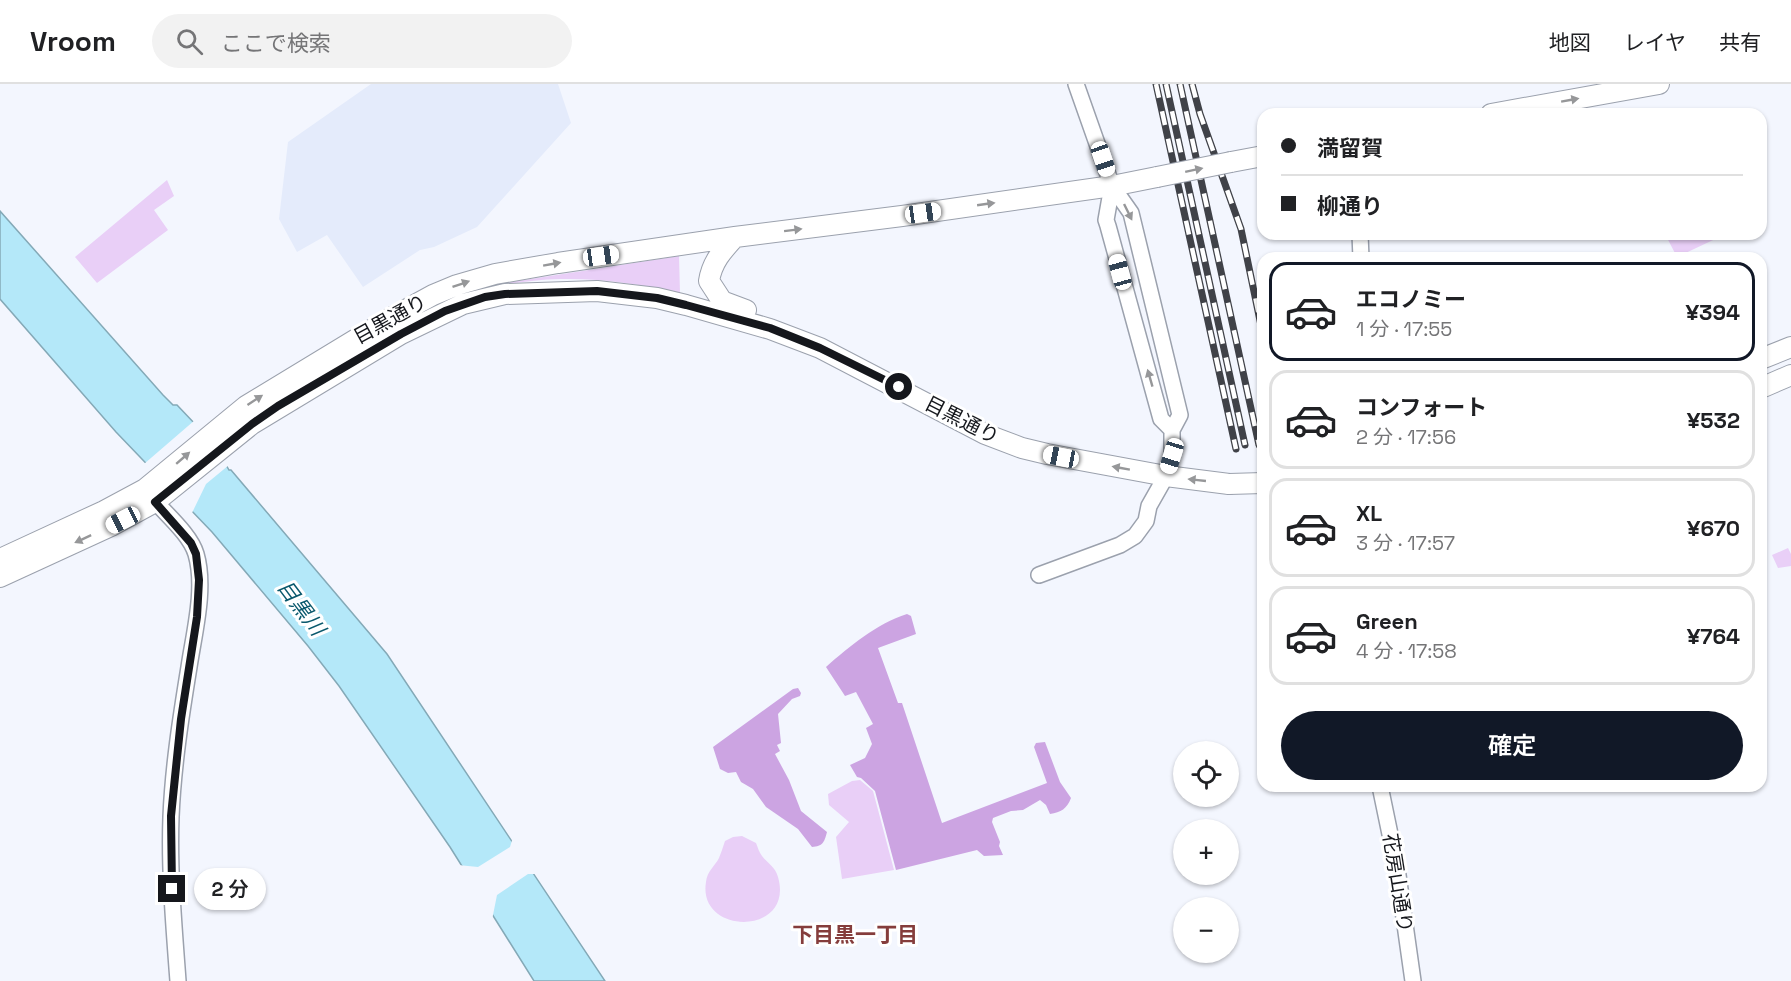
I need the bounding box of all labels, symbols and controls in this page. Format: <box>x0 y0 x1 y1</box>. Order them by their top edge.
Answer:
search box <box>152 14 572 68</box>
text: Vroom <box>30 23 116 59</box>
icon: search <box>173 25 206 58</box>
text: ここで検索 <box>221 29 331 57</box>
text: 地図 <box>1549 29 1591 56</box>
text: レイヤ <box>1624 29 1686 56</box>
text: 共有 <box>1719 29 1761 56</box>
one-way arrow <box>1560 95 1579 104</box>
text: 満留賀 <box>1317 134 1383 162</box>
car <box>1089 139 1117 179</box>
one-way arrow <box>1185 164 1203 174</box>
text: 柳通り <box>1317 192 1383 220</box>
one-way arrow <box>977 200 996 209</box>
car <box>904 202 942 224</box>
one-way arrow <box>1123 203 1133 221</box>
one-way arrow <box>784 225 803 234</box>
car <box>582 245 620 267</box>
car <box>1107 252 1133 292</box>
one-way arrow <box>543 259 562 268</box>
one-way arrow <box>452 278 470 288</box>
icon: car <box>1284 285 1338 339</box>
text: エコノミー <box>1356 285 1466 313</box>
street label: 目黒通り <box>349 288 431 350</box>
text: ¥394 <box>1685 298 1740 326</box>
text: 1 分 · 17:55 <box>1356 316 1452 342</box>
one-way arrow <box>1145 369 1154 387</box>
route start <box>885 373 912 400</box>
street label: 目黒通り <box>920 390 1004 450</box>
icon: car <box>1284 393 1338 447</box>
text: コンフォート <box>1356 393 1487 421</box>
one-way arrow <box>247 395 263 406</box>
text: ¥532 <box>1687 406 1740 434</box>
text: 2 分 · 17:56 <box>1356 424 1456 450</box>
car <box>1158 436 1186 476</box>
car <box>1042 445 1080 469</box>
one-way arrow <box>175 451 191 464</box>
one-way arrow <box>1111 463 1130 472</box>
one-way arrow <box>1188 476 1207 485</box>
text: XL <box>1356 499 1382 527</box>
icon: car <box>1284 501 1338 555</box>
car <box>103 504 143 536</box>
text: ¥670 <box>1687 514 1740 542</box>
text: 3 分 · 17:57 <box>1356 530 1455 556</box>
one-way arrow <box>74 535 91 544</box>
water label: 目黒川 <box>272 574 332 643</box>
text: Green <box>1356 607 1418 635</box>
icon: car <box>1284 609 1338 663</box>
text: ¥764 <box>1687 622 1740 650</box>
text: 4 分 · 17:58 <box>1356 638 1457 664</box>
button: 確定 <box>1281 711 1743 780</box>
map controls <box>1173 741 1239 963</box>
button: locate <box>1173 741 1239 807</box>
button: + <box>1173 819 1239 885</box>
street label: 花房山通り <box>1377 832 1419 934</box>
callout: 2 分 <box>193 868 265 910</box>
route end <box>158 875 185 902</box>
text: 2 分 <box>212 876 248 902</box>
button: − <box>1173 897 1239 963</box>
district label: 下目黒一丁目 <box>792 921 918 948</box>

